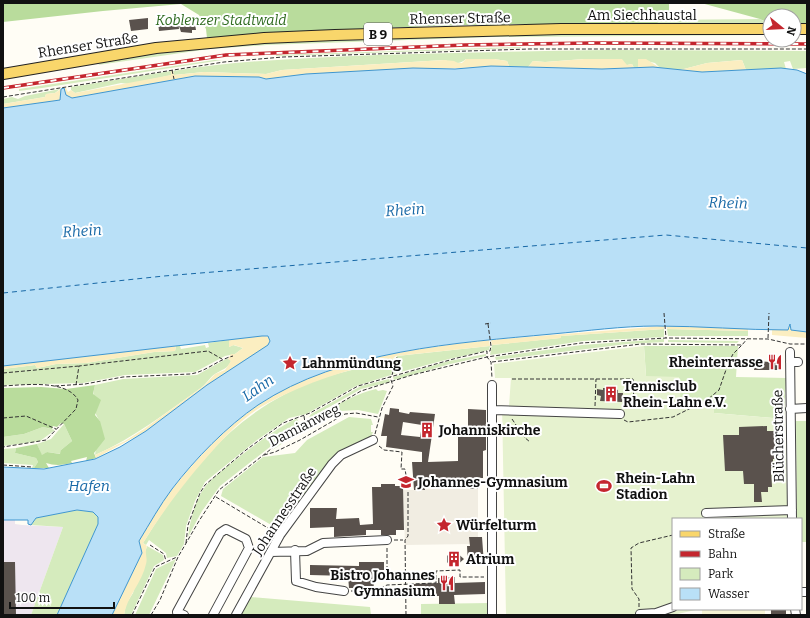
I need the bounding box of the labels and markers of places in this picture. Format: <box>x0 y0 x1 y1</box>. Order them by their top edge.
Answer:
restaurant icon: Rheinterrasse <box>766 353 784 371</box>
place icon: Lahnmündung <box>281 354 299 372</box>
place label: Rheinterrasse <box>669 354 763 371</box>
place label: Lahnmündung <box>302 355 401 372</box>
place label: Tennisclub Rhein-Lahn e.V. <box>623 378 726 411</box>
building icon: Tennisclub Rhein-Lahn e.V. <box>602 385 620 403</box>
building icon: Johanniskirche <box>418 421 436 439</box>
place label: Johanniskirche <box>438 422 541 439</box>
place label: Rhein-Lahn Stadion <box>616 470 695 503</box>
school or university icon: Johannes-Gymnasium <box>397 473 415 491</box>
place label: Johannes-Gymnasium <box>417 474 568 491</box>
sports icon: Rhein-Lahn Stadion <box>595 477 613 495</box>
place icon: Würfelturm <box>435 516 453 534</box>
place label: Würfelturm <box>456 517 537 534</box>
building icon: Atrium <box>445 550 463 568</box>
place label: Atrium <box>466 551 515 568</box>
place label: Bistro Johannes Gymnasium <box>330 567 436 600</box>
restaurant icon: Bistro Johannes Gymnasium <box>438 574 456 592</box>

